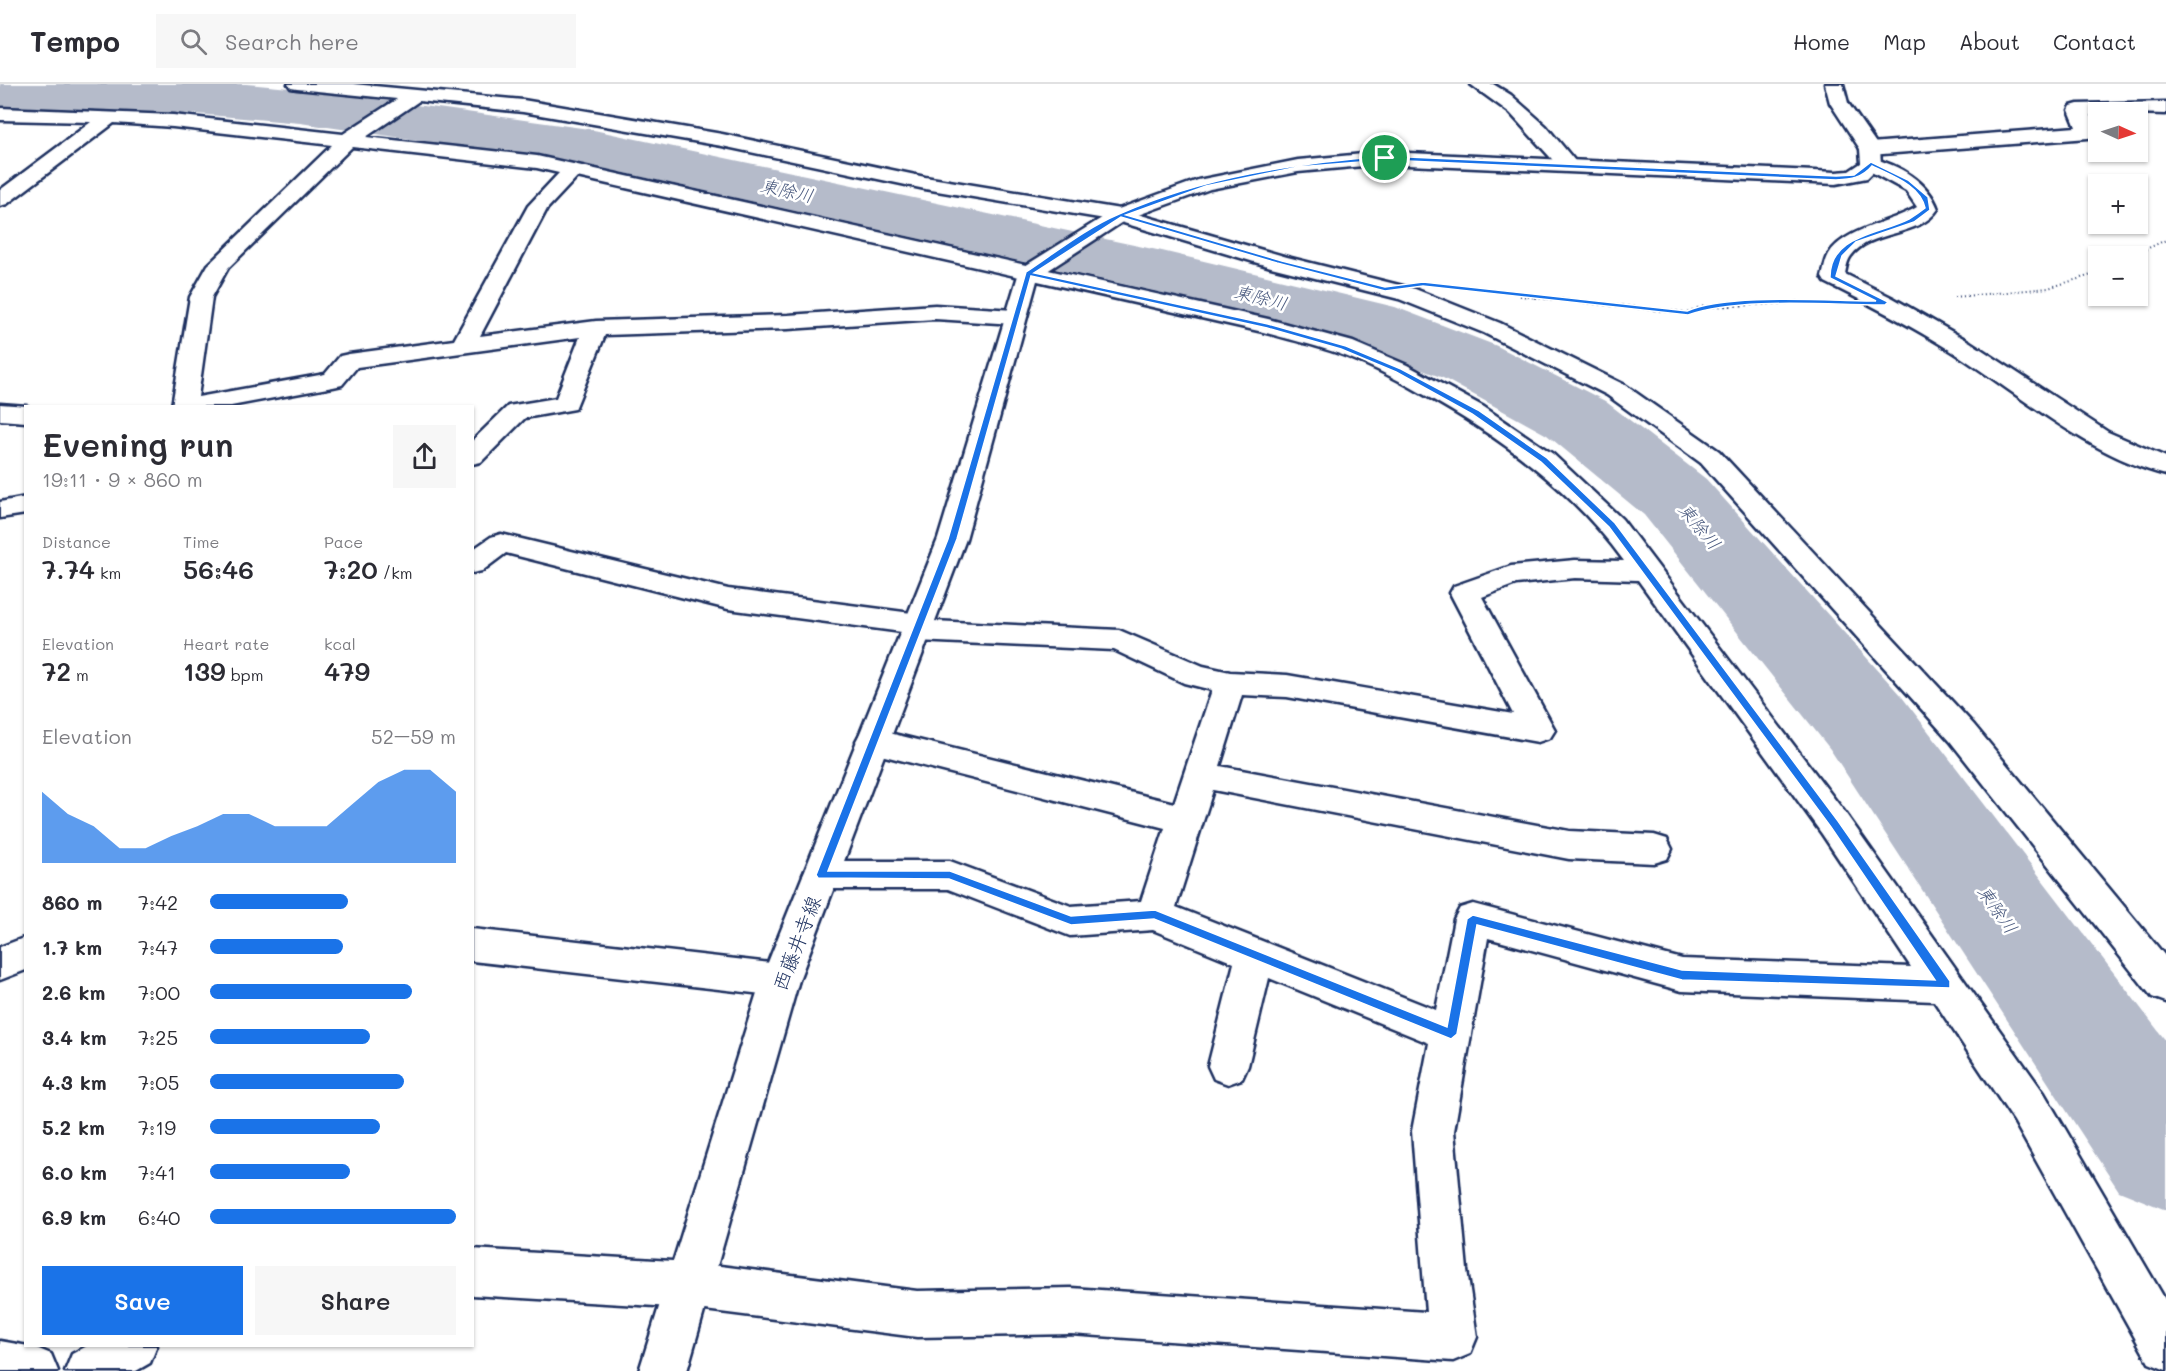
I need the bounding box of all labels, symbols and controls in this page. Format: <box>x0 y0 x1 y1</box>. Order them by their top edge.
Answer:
search box <box>156 14 576 68</box>
text: Tempo <box>30 23 120 59</box>
icon: search <box>177 25 210 58</box>
text: Search here <box>225 27 359 56</box>
text: Home <box>1793 28 1850 55</box>
text: Map <box>1883 28 1926 55</box>
text: About <box>1959 28 2020 55</box>
text: Contact <box>2053 28 2136 55</box>
north arrow <box>2088 102 2148 162</box>
map controls <box>2088 102 2148 306</box>
pin <box>1359 132 1410 183</box>
icon: arrive <box>1368 141 1401 174</box>
water label: 東除川 <box>758 173 816 207</box>
button: + <box>2088 174 2148 234</box>
button: − <box>2088 246 2148 306</box>
water label: 東除川 <box>1232 279 1290 315</box>
text: Evening run <box>42 422 234 465</box>
button: share <box>393 425 456 488</box>
text: 19:11 · 9 × 860 m <box>42 466 203 492</box>
water label: 東除川 <box>1673 498 1727 554</box>
text: Distance <box>42 531 111 552</box>
text: Time <box>183 531 219 552</box>
text: Pace <box>324 531 363 552</box>
text: 7.74 <box>42 552 95 586</box>
text: 56:46 <box>183 552 254 586</box>
text: 7:20 <box>324 552 378 586</box>
text: km <box>95 562 121 583</box>
text: /km <box>378 562 412 583</box>
text: Elevation <box>42 633 114 654</box>
text: Heart rate <box>183 633 269 654</box>
text: kcal <box>324 633 356 654</box>
text: 72 <box>42 654 71 688</box>
text: 139 <box>183 654 226 688</box>
text: 479 <box>324 654 370 688</box>
text: m <box>71 664 89 685</box>
text: bpm <box>226 664 264 685</box>
text: Elevation <box>42 723 132 749</box>
text: 52–59 m <box>371 723 456 749</box>
water label: 東除川 <box>1973 880 2023 938</box>
text: 860 m <box>42 889 102 915</box>
text: 7:42 <box>138 889 178 915</box>
street label: 西藤井寺線 <box>766 892 826 994</box>
text: 1.7 km <box>42 934 102 960</box>
text: 7:47 <box>138 934 178 960</box>
text: 2.6 km <box>42 979 105 1005</box>
text: 7:00 <box>138 979 180 1005</box>
text: 3.4 km <box>42 1024 107 1050</box>
text: 7:25 <box>138 1024 178 1050</box>
text: 4.3 km <box>42 1069 107 1095</box>
text: 7:05 <box>138 1069 179 1095</box>
text: 5.2 km <box>42 1114 105 1140</box>
text: 7:19 <box>138 1114 176 1140</box>
text: 6.0 km <box>42 1159 107 1185</box>
text: 7:41 <box>138 1159 176 1185</box>
text: 6.9 km <box>42 1204 106 1230</box>
text: 6:40 <box>138 1204 180 1230</box>
button: Save <box>42 1266 243 1335</box>
button: Share <box>255 1266 456 1335</box>

